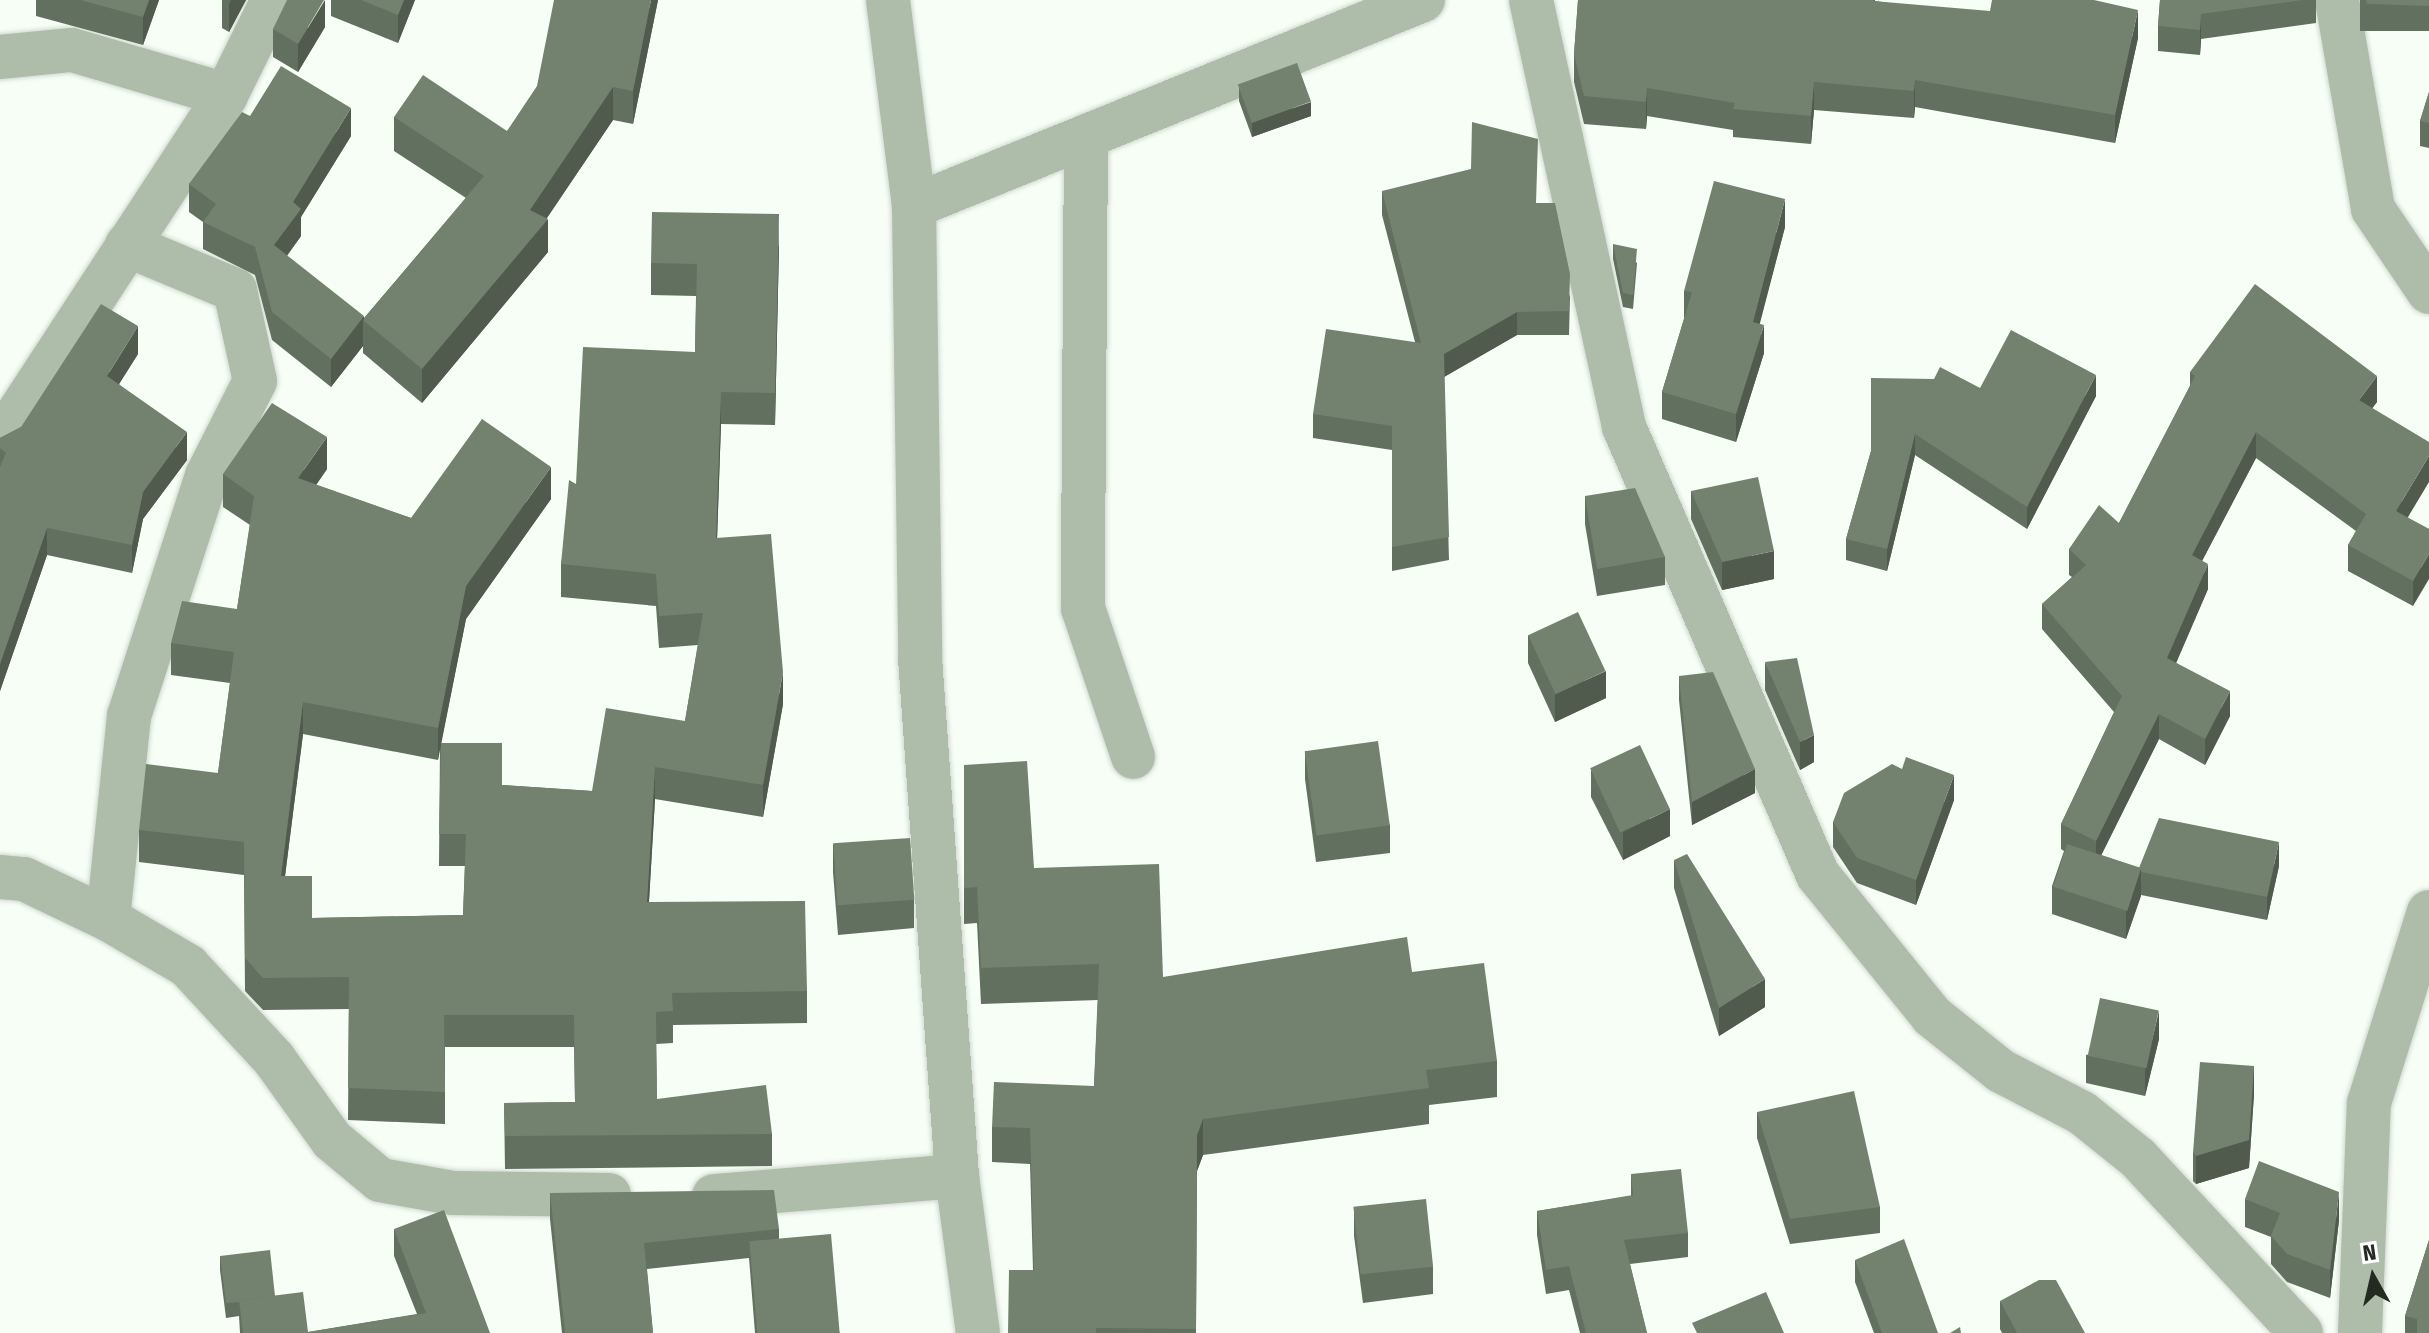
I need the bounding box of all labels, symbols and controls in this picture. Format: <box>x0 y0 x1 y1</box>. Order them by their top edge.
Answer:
north arrow <box>2333 1237 2413 1317</box>
text: N <box>2361 1238 2378 1267</box>

